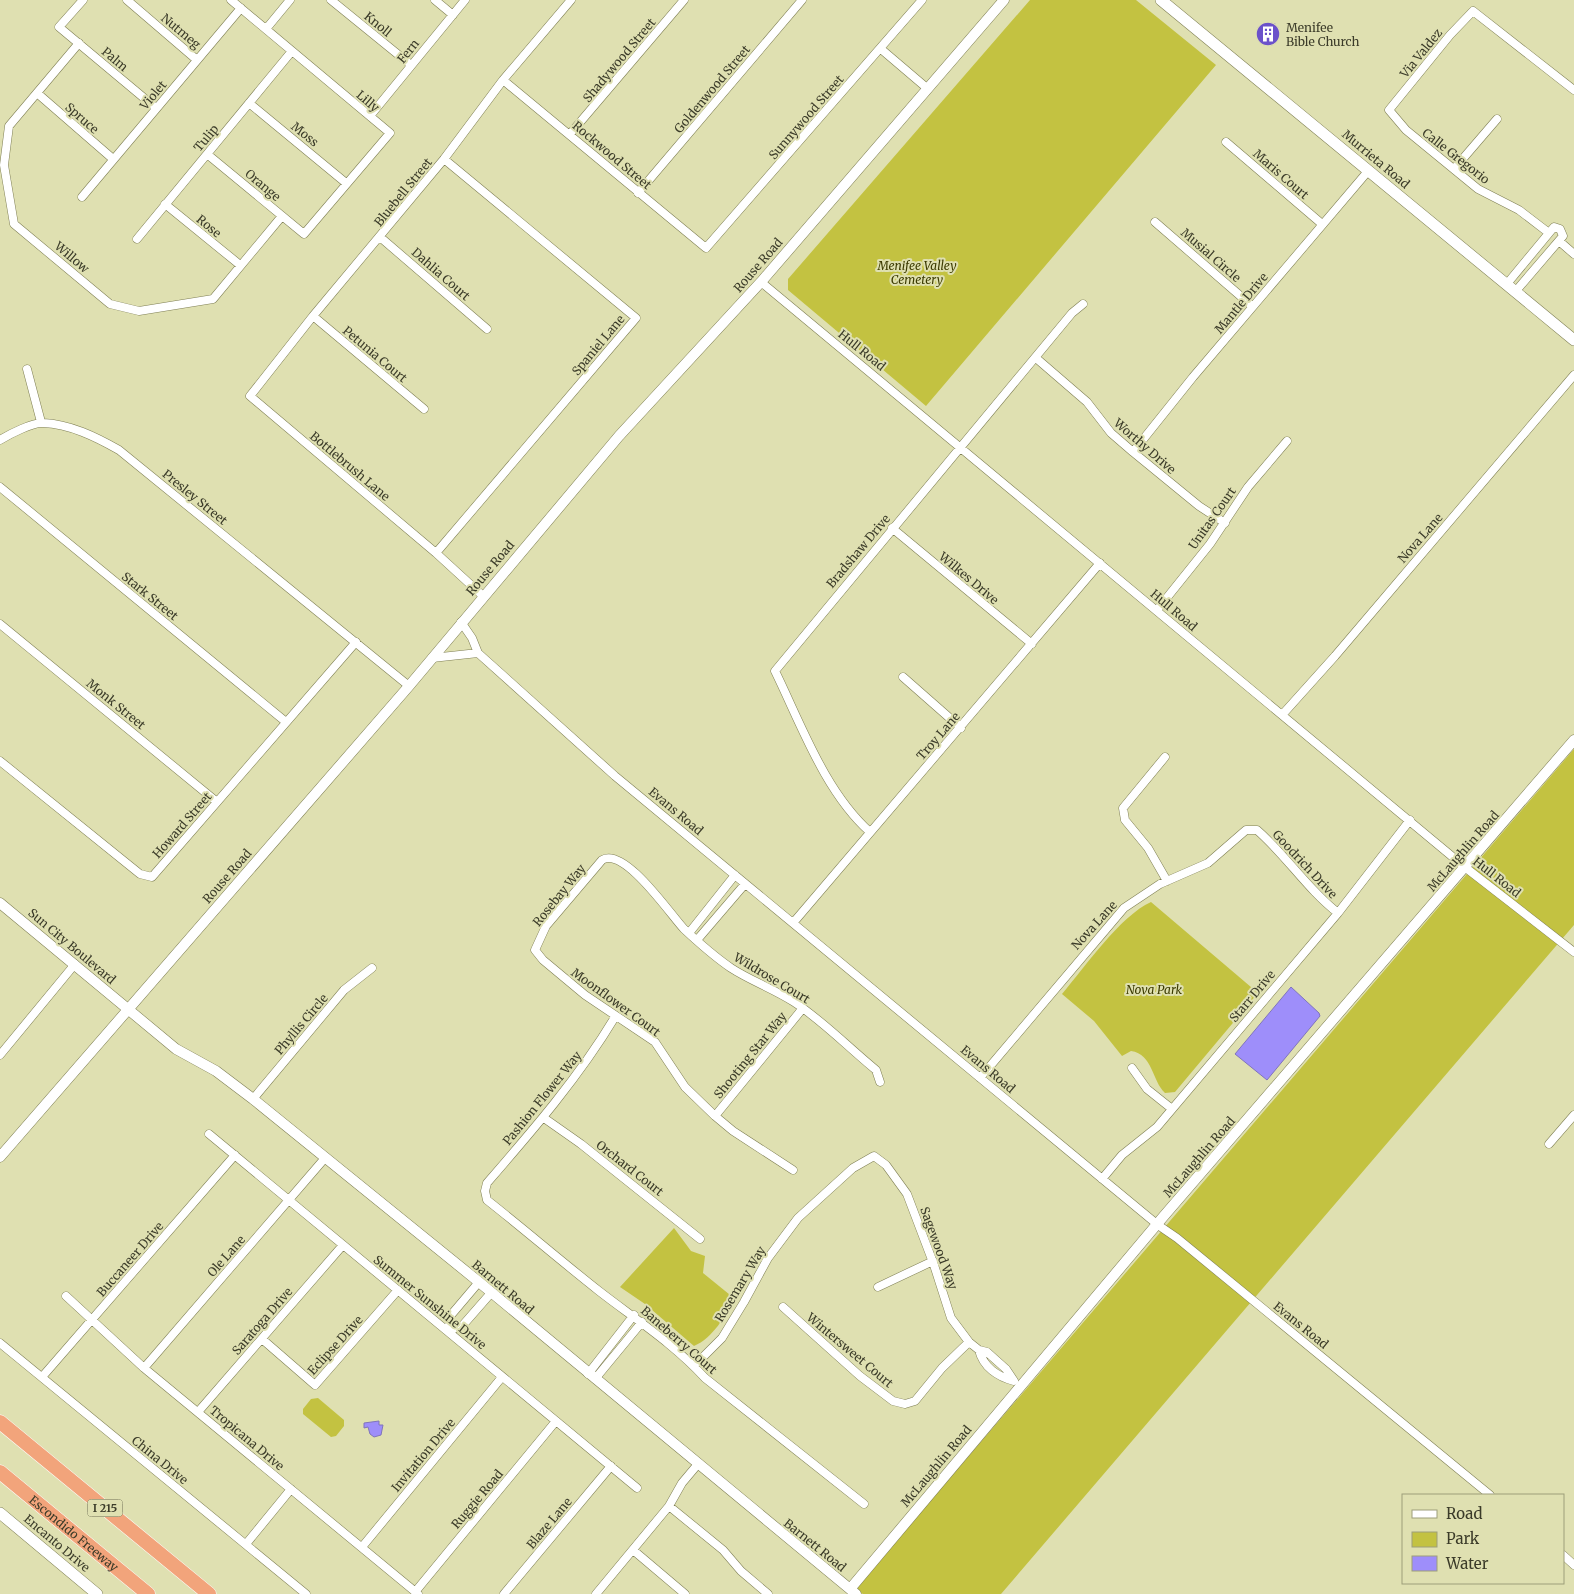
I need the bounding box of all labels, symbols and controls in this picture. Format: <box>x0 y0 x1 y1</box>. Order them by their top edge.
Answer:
street label: Knoll <box>361 8 395 40</box>
street label: Nutmeg <box>158 10 204 52</box>
street label: Shadywood Street <box>579 15 659 105</box>
place label: Menifee Bible Church <box>1286 20 1359 49</box>
building icon: Menifee Bible Church <box>1255 21 1281 47</box>
street label: Via Valdez <box>1396 25 1446 81</box>
street label: Fern <box>394 36 422 66</box>
street label: Goldenwood Street <box>671 42 753 136</box>
street label: Palm <box>99 44 131 74</box>
street label: Sunnywood Street <box>765 72 847 162</box>
street label: Violet <box>136 77 170 113</box>
street label: Lilly <box>353 87 383 115</box>
street label: Spruce <box>62 99 102 137</box>
street label: Rockwood Street <box>570 118 655 193</box>
street label: Moss <box>288 119 322 150</box>
street label: Tulip <box>190 121 222 155</box>
street label: Calle Gregorio <box>1419 125 1493 187</box>
street label: Murrieta Road <box>1339 127 1413 191</box>
street label: Maris Court <box>1250 146 1312 202</box>
street label: Bluebell Street <box>371 155 435 229</box>
street label: Orange <box>242 166 284 204</box>
street label: Rose <box>194 212 224 240</box>
street label: Musial Circle <box>1178 225 1244 285</box>
street label: Rouse Road <box>730 235 786 295</box>
street label: Willow <box>51 238 93 276</box>
street label: Dahlia Court <box>409 245 474 304</box>
park label: Menifee Valley Cemetery <box>876 258 957 287</box>
street label: Mantle Drive <box>1211 270 1271 336</box>
street label: Spaniel Lane <box>568 312 628 378</box>
street label: Petunia Court <box>340 323 410 385</box>
street label: Hull Road <box>835 326 889 374</box>
street label: Worthy Drive <box>1110 414 1179 477</box>
street label: Bottlebrush Lane <box>307 428 393 504</box>
street label: Presley Street <box>160 466 231 528</box>
street label: Unitas Court <box>1185 484 1239 552</box>
street label: Nova Lane <box>1394 510 1446 566</box>
street label: Bradshaw Drive <box>823 511 893 591</box>
street label: Rouse Road <box>463 538 517 598</box>
street label: Wilkes Drive <box>935 548 1002 607</box>
street label: Stark Street <box>119 569 181 623</box>
street label: Hull Road <box>1148 586 1200 634</box>
street label: Monk Street <box>84 676 149 733</box>
street label: Troy Lane <box>913 709 963 763</box>
street label: Evans Road <box>646 784 706 838</box>
street label: Howard Street <box>149 789 215 861</box>
street label: McLaughlin Road <box>1424 808 1502 894</box>
street label: Goodrich Drive <box>1270 827 1340 901</box>
street label: Rouse Road <box>199 846 255 906</box>
street label: Hull Road <box>1470 854 1524 900</box>
street label: Rosebay Way <box>529 861 589 929</box>
street label: Nova Lane <box>1068 897 1120 953</box>
street label: Sun City Boulevard <box>25 905 119 987</box>
street label: Wildrose Court <box>730 949 813 1007</box>
street label: Moonflower Court <box>569 965 664 1040</box>
street label: Starr Drive <box>1226 967 1278 1025</box>
park label: Nova Park <box>1126 982 1183 997</box>
street label: Phyllis Circle <box>271 991 331 1057</box>
street label: Shooting Star Way <box>711 1009 790 1101</box>
street label: Evans Road <box>958 1042 1018 1096</box>
street label: Pashion Flower Way <box>499 1048 585 1148</box>
street label: McLaughlin Road <box>1160 1114 1238 1200</box>
street label: Orchard Court <box>593 1137 667 1199</box>
street label: Sagewood Way <box>917 1205 961 1291</box>
street label: Buccaneer Drive <box>94 1219 166 1299</box>
street label: Ole Lane <box>204 1232 248 1280</box>
street label: Rosemary Way <box>711 1243 769 1325</box>
street label: Summer Sunshine Drive <box>371 1252 489 1352</box>
street label: Barnett Road <box>469 1257 537 1317</box>
street label: Saratoga Drive <box>229 1284 295 1358</box>
street label: Evans Road <box>1271 1298 1331 1352</box>
street label: Baneberry Court <box>638 1303 720 1377</box>
street label: Wintersweet Court <box>803 1309 896 1391</box>
street label: Eclipse Drive <box>304 1312 366 1378</box>
street label: Tropicana Drive <box>207 1403 287 1473</box>
street label: Invitation Drive <box>388 1415 458 1495</box>
street label: McLaughlin Road <box>898 1422 974 1510</box>
street label: China Drive <box>129 1433 191 1487</box>
street label: Ruggie Road <box>448 1466 506 1532</box>
street label: Escondido Freeway <box>26 1492 122 1574</box>
street label: Blaze Lane <box>523 1494 575 1552</box>
legend <box>1402 1494 1564 1584</box>
road number: I 215 <box>88 1500 122 1516</box>
text: Road <box>1446 1504 1482 1523</box>
street label: Encanto Drive <box>21 1511 93 1575</box>
street label: Barnett Road <box>781 1515 849 1575</box>
text: Park <box>1446 1529 1480 1548</box>
text: Water <box>1445 1554 1489 1573</box>

